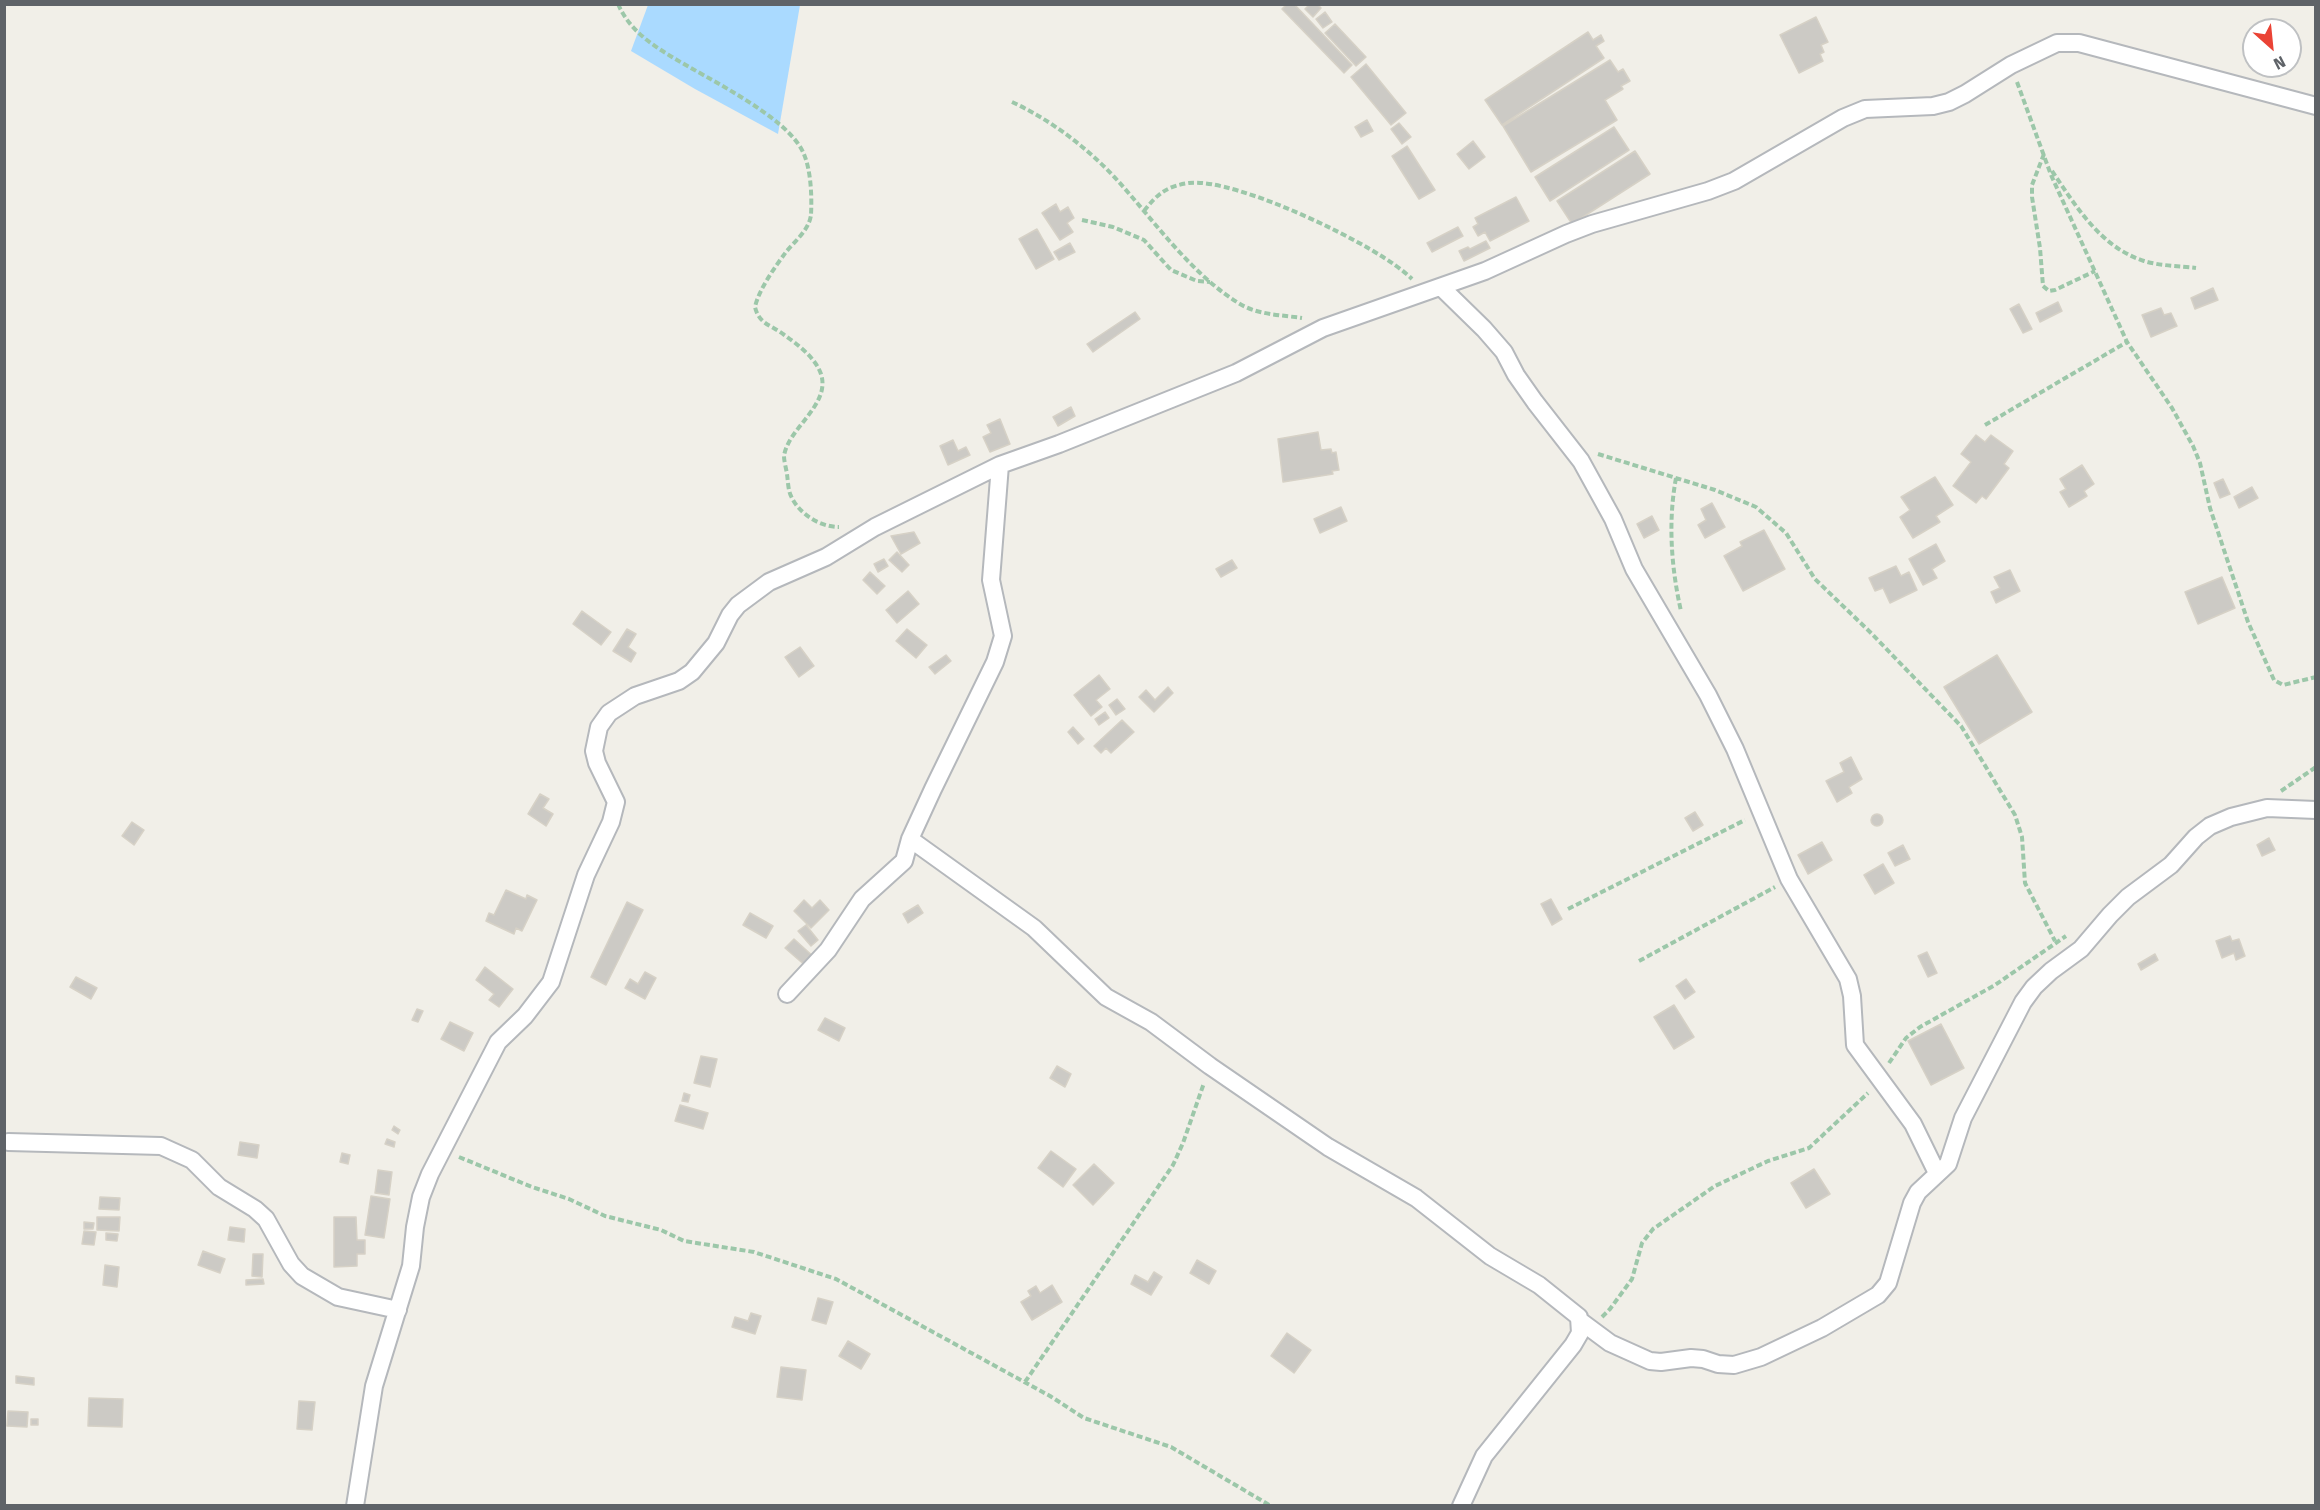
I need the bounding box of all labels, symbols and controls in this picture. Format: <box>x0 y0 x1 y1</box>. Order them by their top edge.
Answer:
north arrow <box>2242 18 2302 78</box>
text: N <box>2270 52 2289 74</box>

